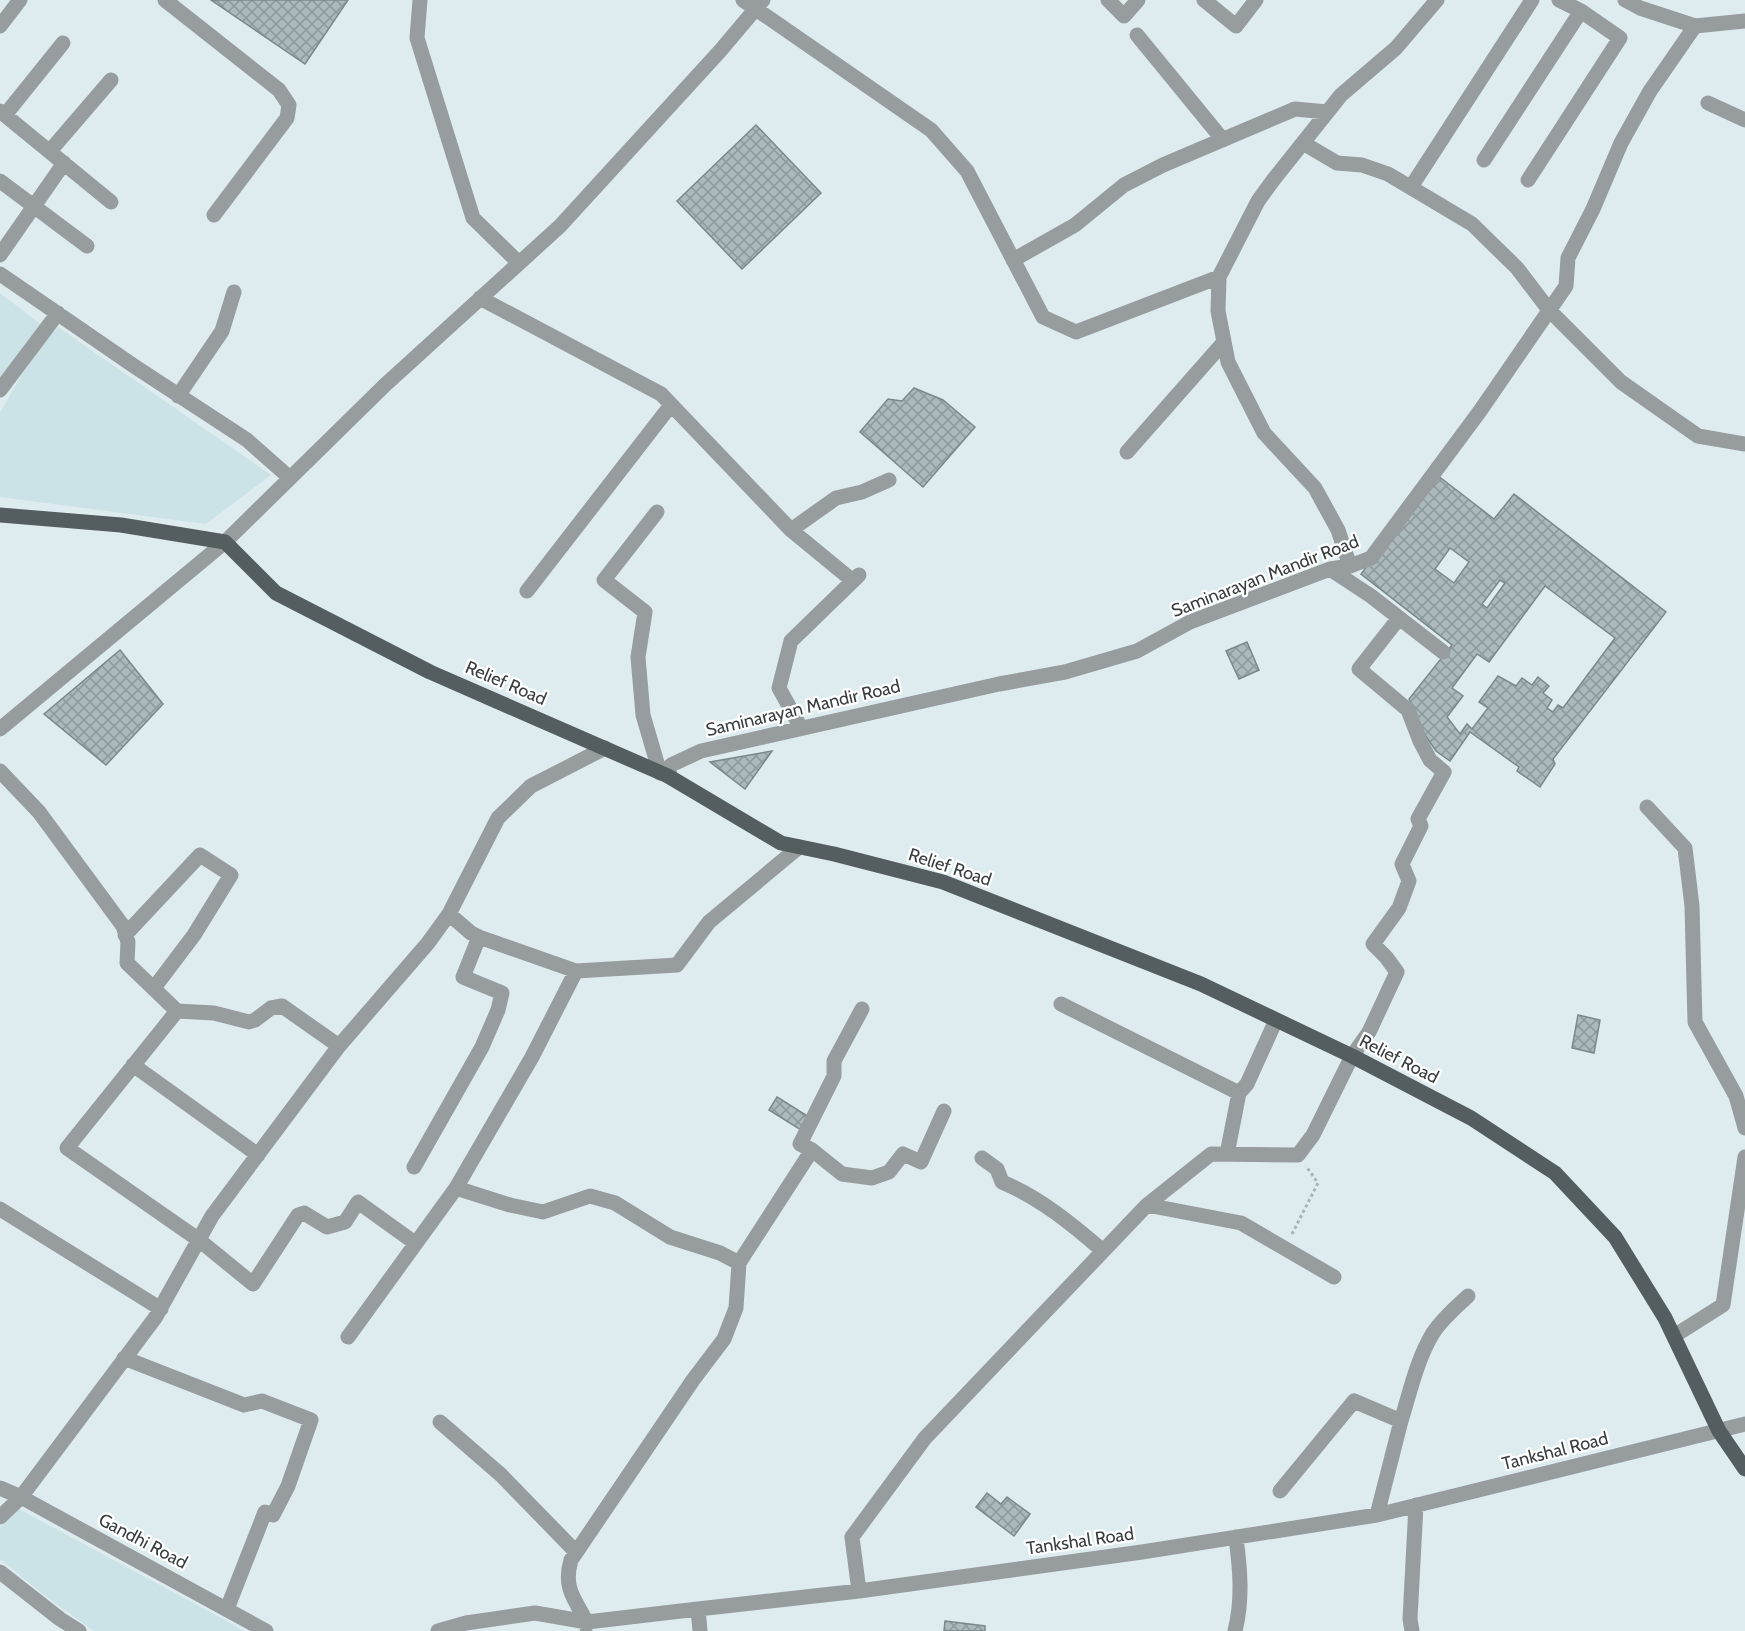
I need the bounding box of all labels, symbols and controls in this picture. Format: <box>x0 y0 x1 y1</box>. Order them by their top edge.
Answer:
street label: Saminarayan Mandir Road <box>1168 530 1362 622</box>
street label: Relief Road <box>462 656 550 710</box>
street label: Saminarayan Mandir Road <box>704 675 902 741</box>
street label: Relief Road <box>906 843 994 891</box>
street label: Relief Road <box>1356 1030 1442 1088</box>
street label: Tankshal Road <box>1500 1427 1610 1475</box>
street label: Gandhi Road <box>95 1508 191 1574</box>
street label: Tankshal Road <box>1025 1523 1135 1559</box>

